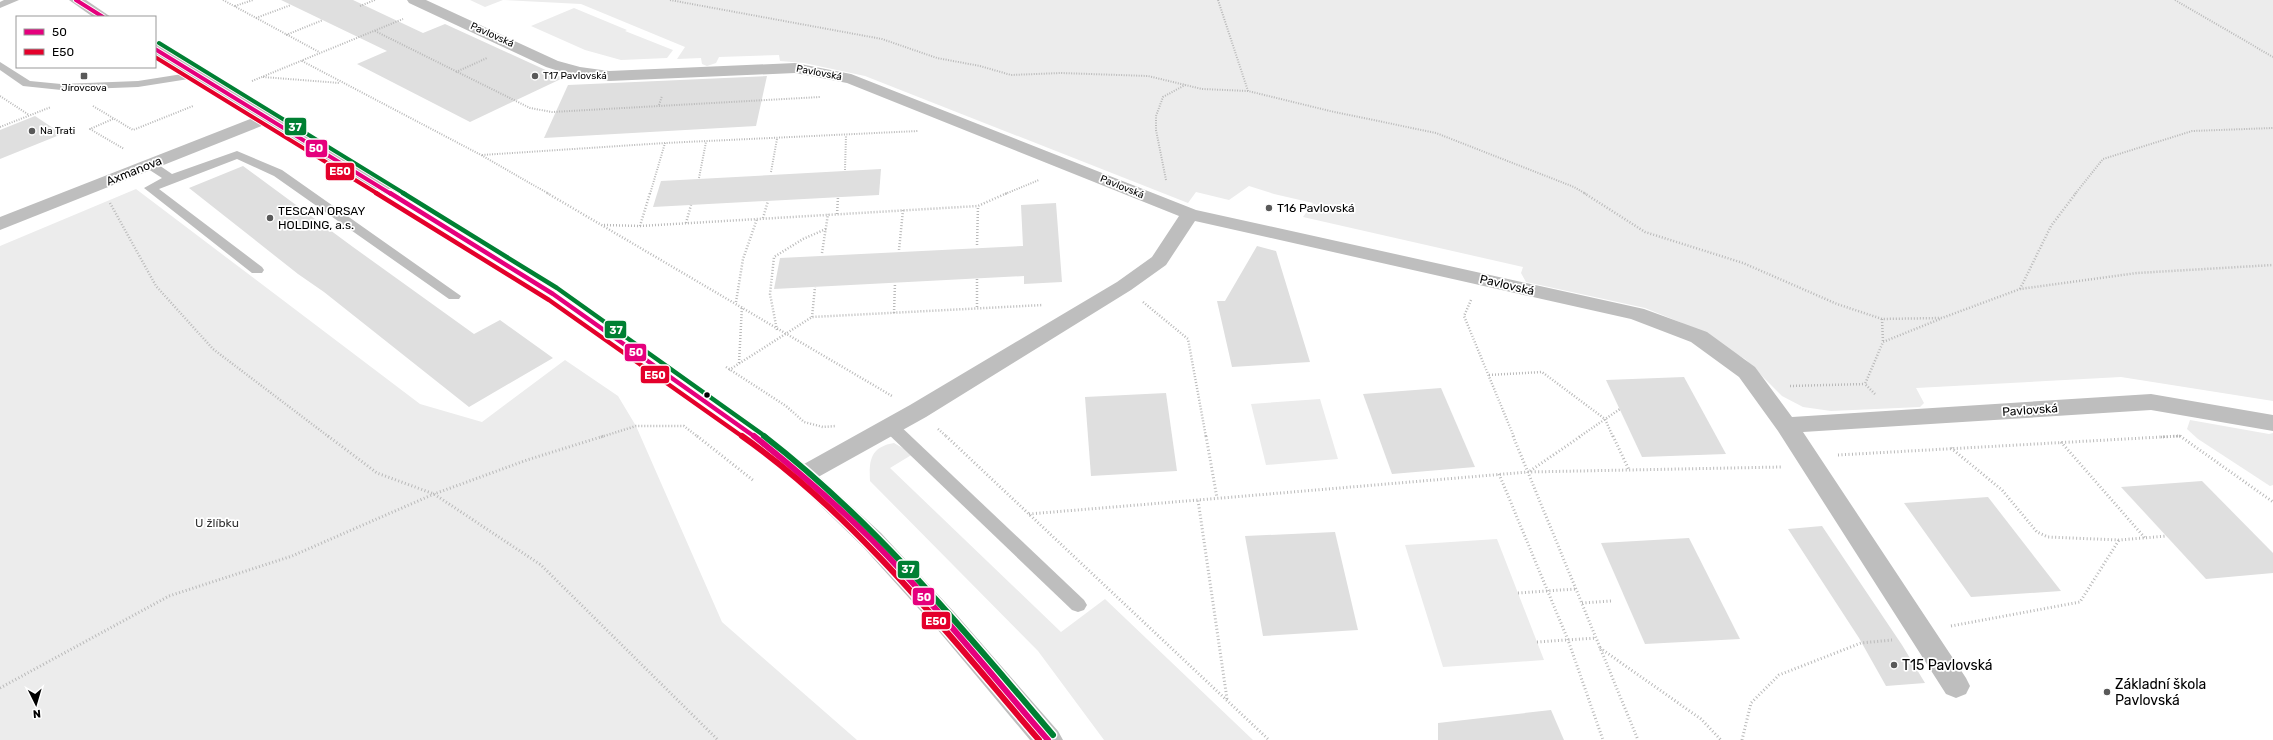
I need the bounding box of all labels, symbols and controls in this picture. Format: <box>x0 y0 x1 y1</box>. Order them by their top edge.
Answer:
legend <box>16 16 156 68</box>
street label: Pavlovská <box>468 20 516 50</box>
text: 50 <box>52 25 67 39</box>
text: E50 <box>52 45 74 59</box>
street label: Pavlovská <box>795 63 843 83</box>
place label: T17 Pavlovská <box>543 70 607 82</box>
marker: Jírovcova <box>79 71 89 81</box>
marker: T17 Pavlovská <box>530 71 540 81</box>
place label: Jírovcova <box>61 82 107 94</box>
line badge: 37 <box>284 117 307 136</box>
text: 37 <box>288 121 302 134</box>
place label: Na Trati <box>40 125 75 137</box>
marker: Na Trati <box>27 126 37 136</box>
line badge: 50 <box>305 139 328 158</box>
text: 50 <box>309 142 323 155</box>
street label: Axmanova <box>104 153 164 189</box>
line badge: E50 <box>325 162 355 181</box>
text: E50 <box>329 165 351 178</box>
street label: Pavlovská <box>1098 173 1146 201</box>
place label: T16 Pavlovská <box>1277 201 1355 215</box>
marker: T16 Pavlovská <box>1264 203 1274 213</box>
place label: TESCAN ORSAY HOLDING, a.s. <box>278 204 365 232</box>
marker: TESCAN ORSAY HOLDING, a.s. <box>265 213 275 223</box>
street label: Pavlovská <box>1478 272 1536 298</box>
line badge: 37 <box>604 320 627 339</box>
text: 37 <box>609 324 623 337</box>
line badge: 50 <box>624 343 647 362</box>
text: 50 <box>629 346 643 359</box>
line badge: E50 <box>640 365 670 384</box>
text: E50 <box>644 369 666 382</box>
unlabelled marker <box>702 390 712 400</box>
street label: Pavlovská <box>2002 401 2058 419</box>
park label: U žlíbku <box>195 516 239 530</box>
line badge: 37 <box>897 560 920 579</box>
text: 37 <box>901 563 915 576</box>
line badge: 50 <box>912 587 935 606</box>
text: 50 <box>917 591 931 604</box>
line badge: E50 <box>921 611 951 630</box>
text: E50 <box>925 615 947 628</box>
place label: T15 Pavlovská <box>1902 657 1993 674</box>
marker: T15 Pavlovská <box>1889 660 1899 670</box>
place label: Základní škola Pavlovská <box>2115 676 2206 709</box>
north arrow <box>16 684 56 724</box>
marker: Základní škola Pavlovská <box>2102 687 2112 697</box>
text: N <box>32 707 41 720</box>

